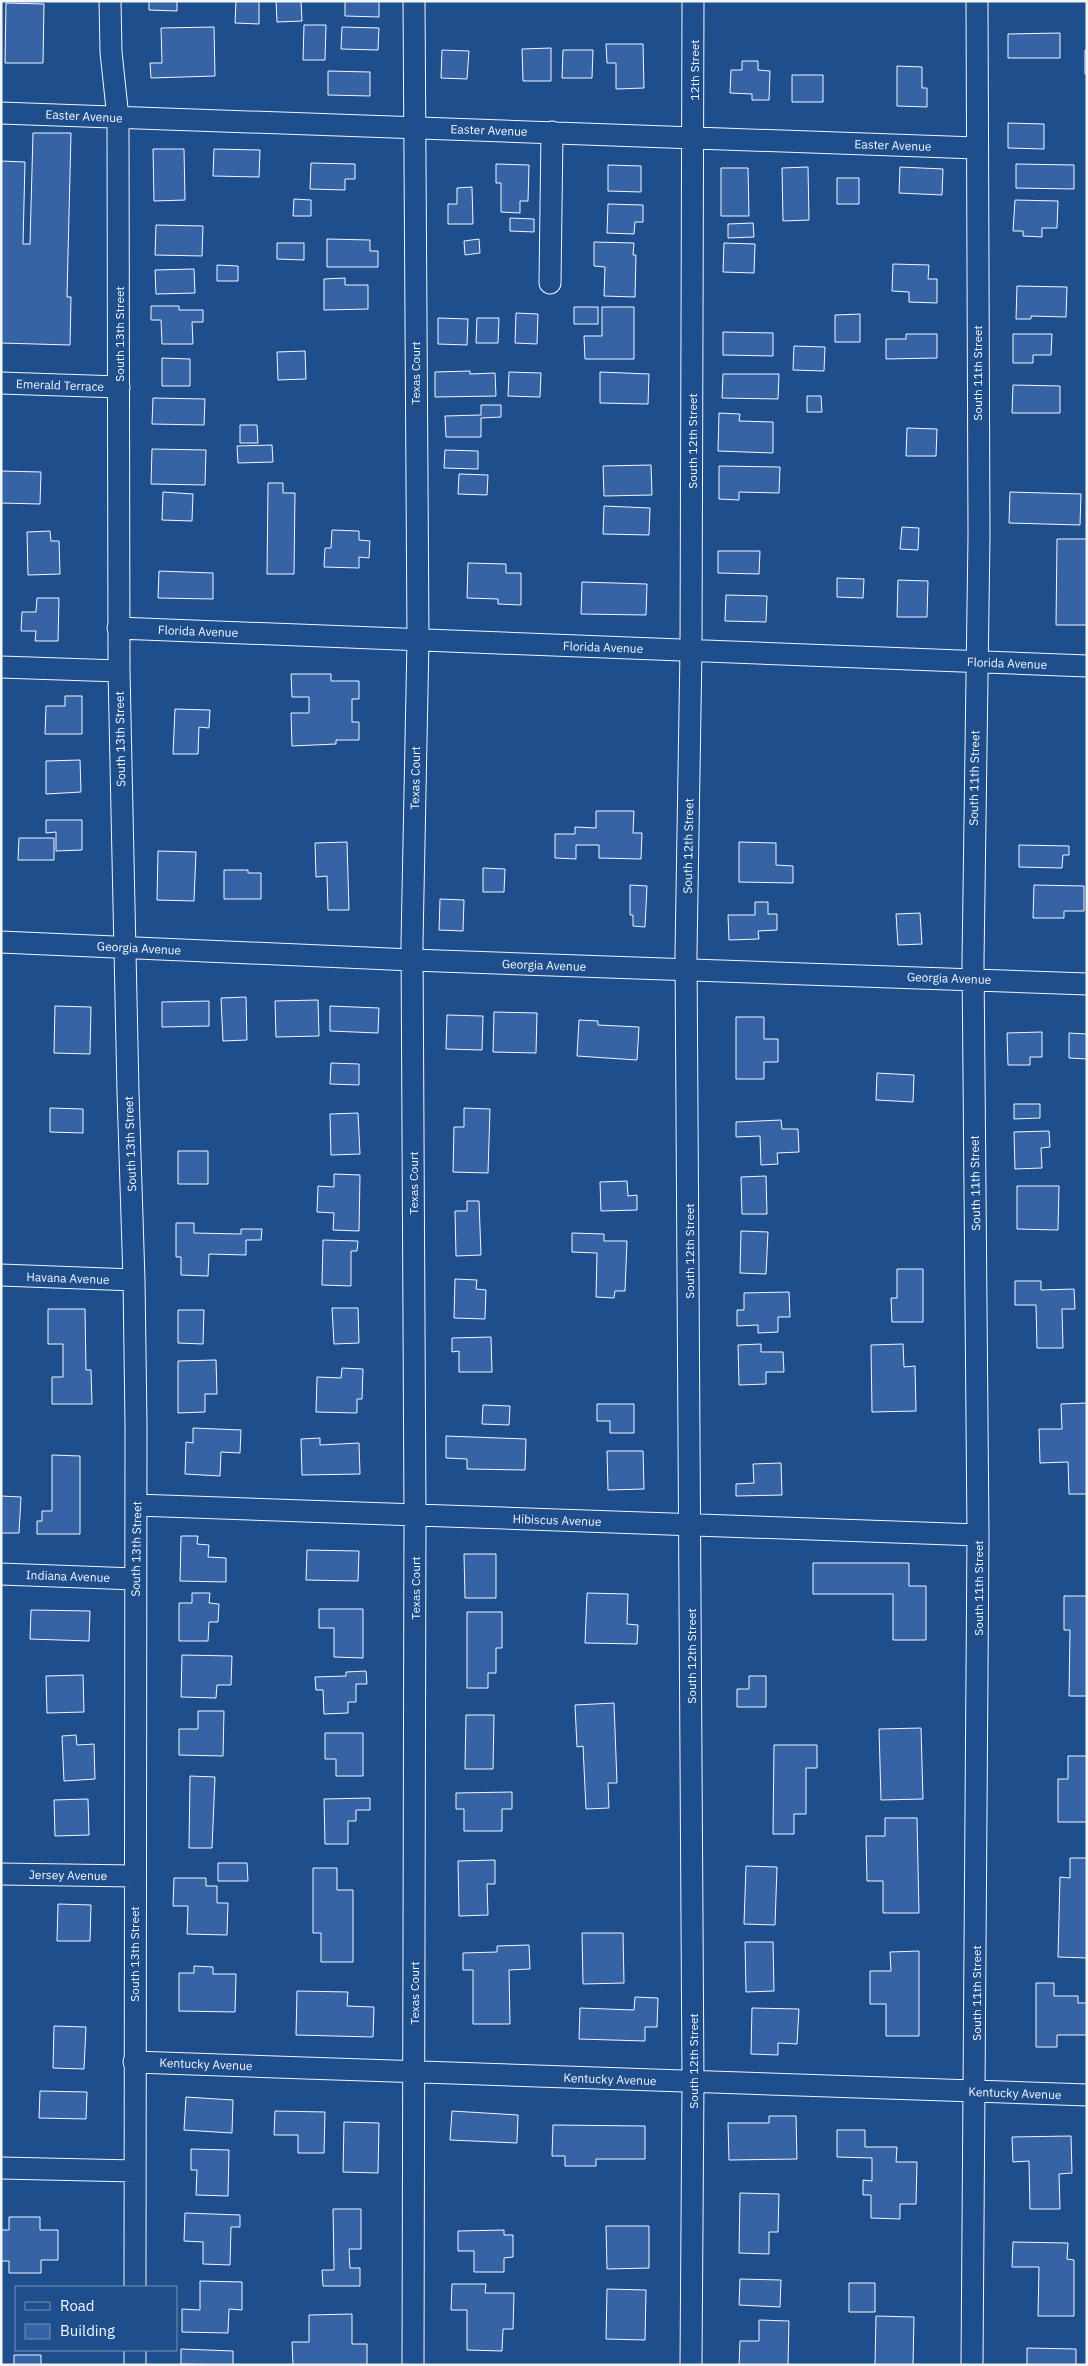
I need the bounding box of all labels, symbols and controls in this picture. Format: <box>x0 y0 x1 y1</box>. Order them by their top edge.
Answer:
street label: 12th Street <box>687 39 702 101</box>
street label: Easter Avenue <box>45 106 123 126</box>
street label: Easter Avenue <box>450 121 528 139</box>
street label: Easter Avenue <box>854 136 932 154</box>
street label: South 13th Street <box>112 286 127 382</box>
street label: South 11th Street <box>970 325 985 421</box>
street label: Texas Court <box>408 341 423 405</box>
street label: Emerald Terrace <box>16 376 105 394</box>
street label: South 12th Street <box>685 393 700 489</box>
street label: Florida Avenue <box>158 622 239 640</box>
street label: Florida Avenue <box>563 638 644 656</box>
street label: Florida Avenue <box>967 654 1048 672</box>
street label: South 13th Street <box>112 691 128 787</box>
street label: South 11th Street <box>966 730 982 826</box>
street label: Texas Court <box>407 746 423 810</box>
street label: South 12th Street <box>680 798 696 894</box>
street label: Georgia Avenue <box>96 938 182 958</box>
street label: Georgia Avenue <box>502 956 587 974</box>
street label: Georgia Avenue <box>907 969 992 987</box>
street label: South 13th Street <box>121 1096 139 1192</box>
street label: South 11th Street <box>967 1135 983 1231</box>
street label: Texas Court <box>406 1151 421 1215</box>
street label: South 12th Street <box>682 1203 697 1299</box>
street label: Havana Avenue <box>26 1269 110 1287</box>
street label: South 13th Street <box>128 1501 144 1597</box>
street label: Hibiscus Avenue <box>512 1511 602 1529</box>
street label: South 11th Street <box>971 1540 986 1636</box>
street label: Texas Court <box>408 1556 423 1620</box>
street label: Indiana Avenue <box>26 1567 111 1585</box>
street label: South 12th Street <box>684 1608 699 1704</box>
street label: Jersey Avenue <box>29 1867 108 1883</box>
street label: South 13th Street <box>127 1906 142 2002</box>
street label: South 11th Street <box>969 1945 984 2041</box>
street label: Texas Court <box>407 1961 422 2025</box>
street label: South 12th Street <box>686 2013 701 2109</box>
street label: Kentucky Avenue <box>159 2055 253 2073</box>
street label: Kentucky Avenue <box>563 2070 657 2088</box>
street label: Kentucky Avenue <box>968 2084 1062 2102</box>
legend <box>15 2286 178 2351</box>
text: Road <box>60 2296 95 2315</box>
text: Building <box>60 2321 115 2340</box>

